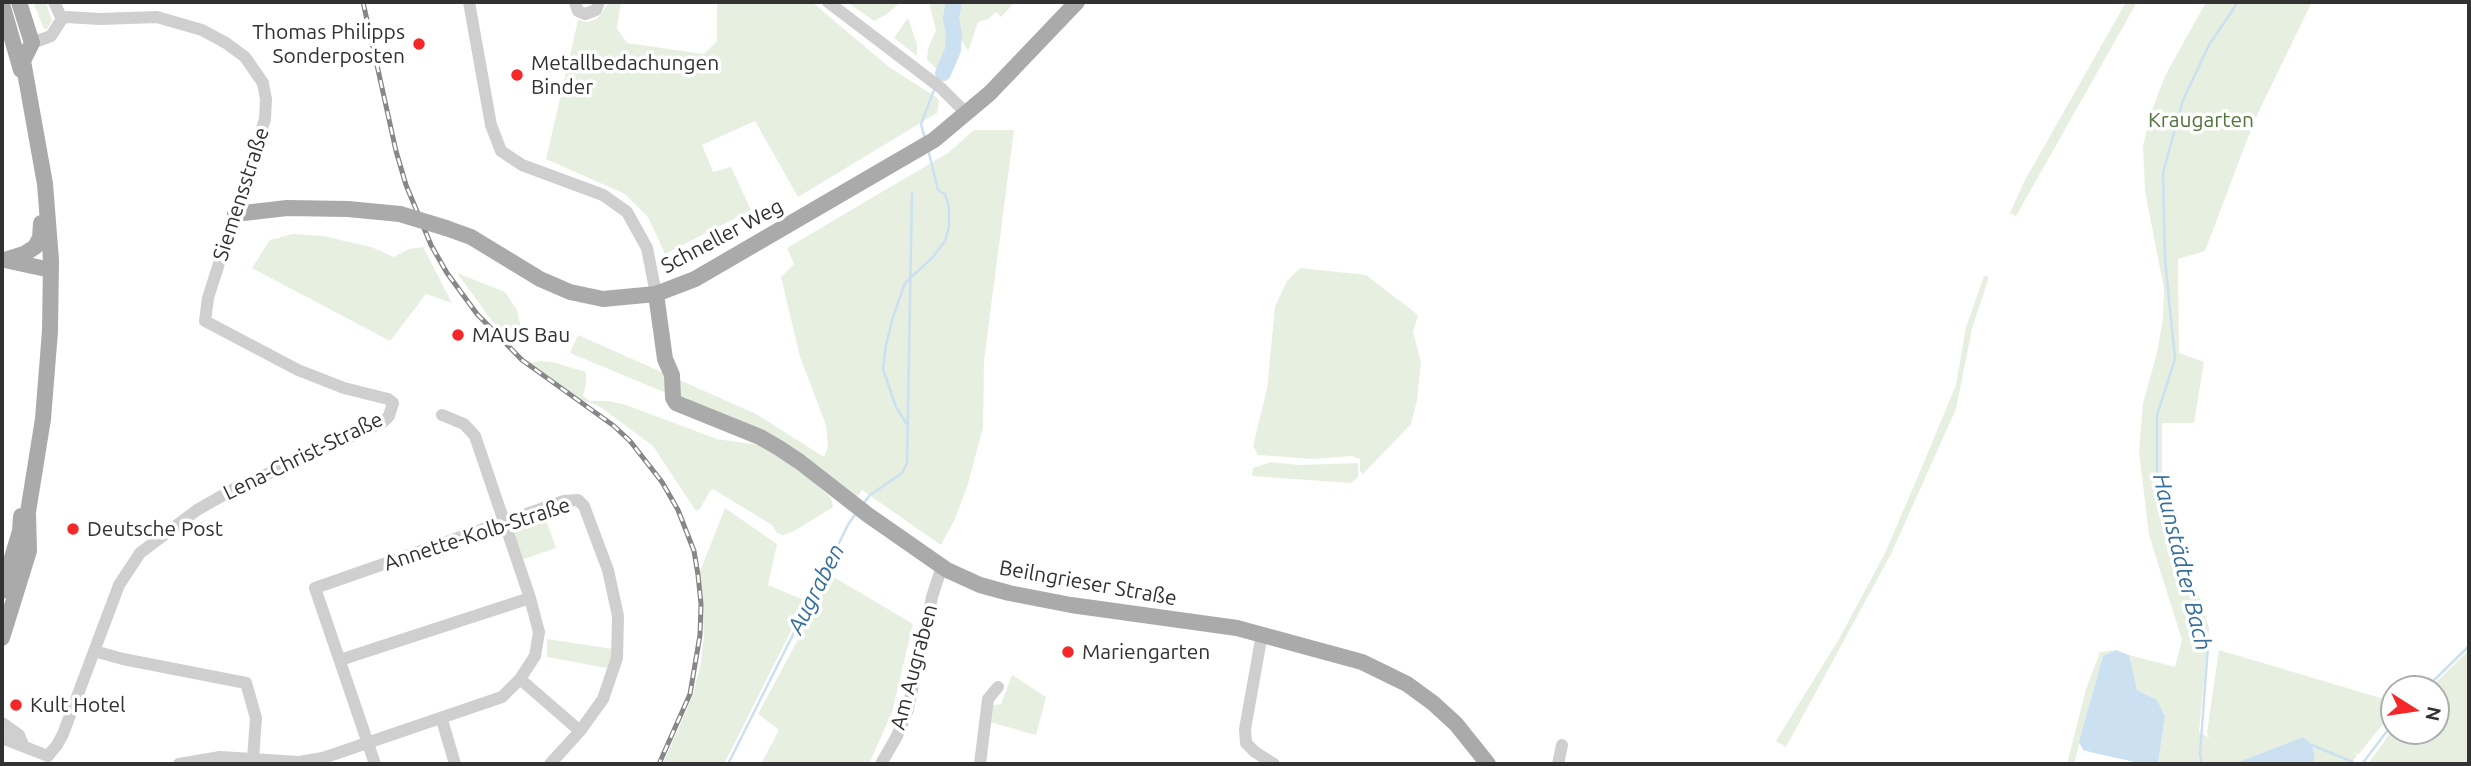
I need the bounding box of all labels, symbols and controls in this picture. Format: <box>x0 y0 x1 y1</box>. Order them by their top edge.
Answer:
place label: Thomas Philipps Sonderposten <box>252 19 405 69</box>
marker: Thomas Philipps Sonderposten <box>411 36 427 52</box>
place label: Metallbedachungen Binder <box>531 50 719 100</box>
marker: Metallbedachungen Binder <box>509 67 525 83</box>
park label: Kraugarten <box>2148 107 2254 133</box>
street label: Siemensstraße <box>208 124 274 264</box>
street label: Schneller Weg <box>657 193 787 279</box>
place label: MAUS Bau <box>472 322 570 348</box>
marker: MAUS Bau <box>450 327 466 343</box>
street label: Lena-Christ-Straße <box>219 406 387 506</box>
water label: Haunstädter Bach <box>2147 471 2217 653</box>
street label: Annette-Kolb-Straße <box>381 492 573 576</box>
place label: Deutsche Post <box>87 516 223 542</box>
marker: Deutsche Post <box>65 521 81 537</box>
water label: Augraben <box>782 539 850 639</box>
street label: Beilngrieser Straße <box>997 555 1179 611</box>
street label: Am Augraben <box>885 601 943 733</box>
place label: Mariengarten <box>1082 639 1210 665</box>
marker: Mariengarten <box>1060 644 1076 660</box>
north arrow <box>2380 675 2450 745</box>
place label: Kult Hotel <box>30 692 125 718</box>
marker: Kult Hotel <box>8 697 24 713</box>
text: N <box>2421 705 2446 723</box>

